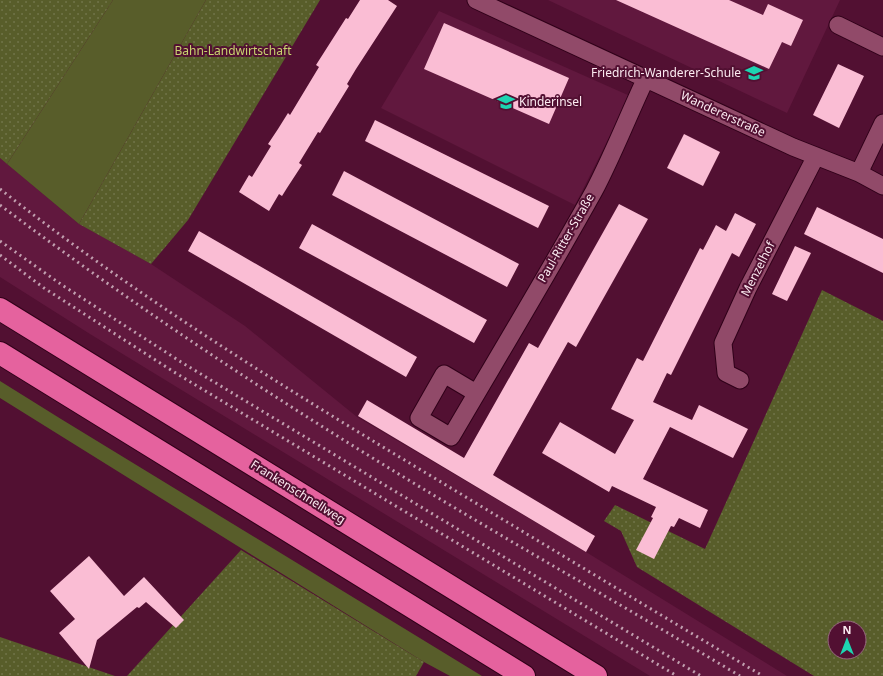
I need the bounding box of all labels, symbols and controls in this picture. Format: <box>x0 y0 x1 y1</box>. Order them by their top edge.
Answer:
park label: Bahn-Landwirtschaft <box>175 42 292 59</box>
school or university icon: Friedrich-Wanderer-Schule <box>744 63 764 83</box>
place label: Friedrich-Wanderer-Schule <box>591 64 741 81</box>
street label: Wandererstraße <box>678 87 768 141</box>
school or university icon: Kinderinsel <box>496 92 516 112</box>
place label: Kinderinsel <box>519 93 582 110</box>
street label: Paul-Ritter-Straße <box>533 190 598 285</box>
street label: Menzelhof <box>736 238 779 299</box>
street label: Frankenschnellweg <box>248 456 349 528</box>
north arrow <box>827 620 867 660</box>
text: N <box>843 622 851 637</box>

